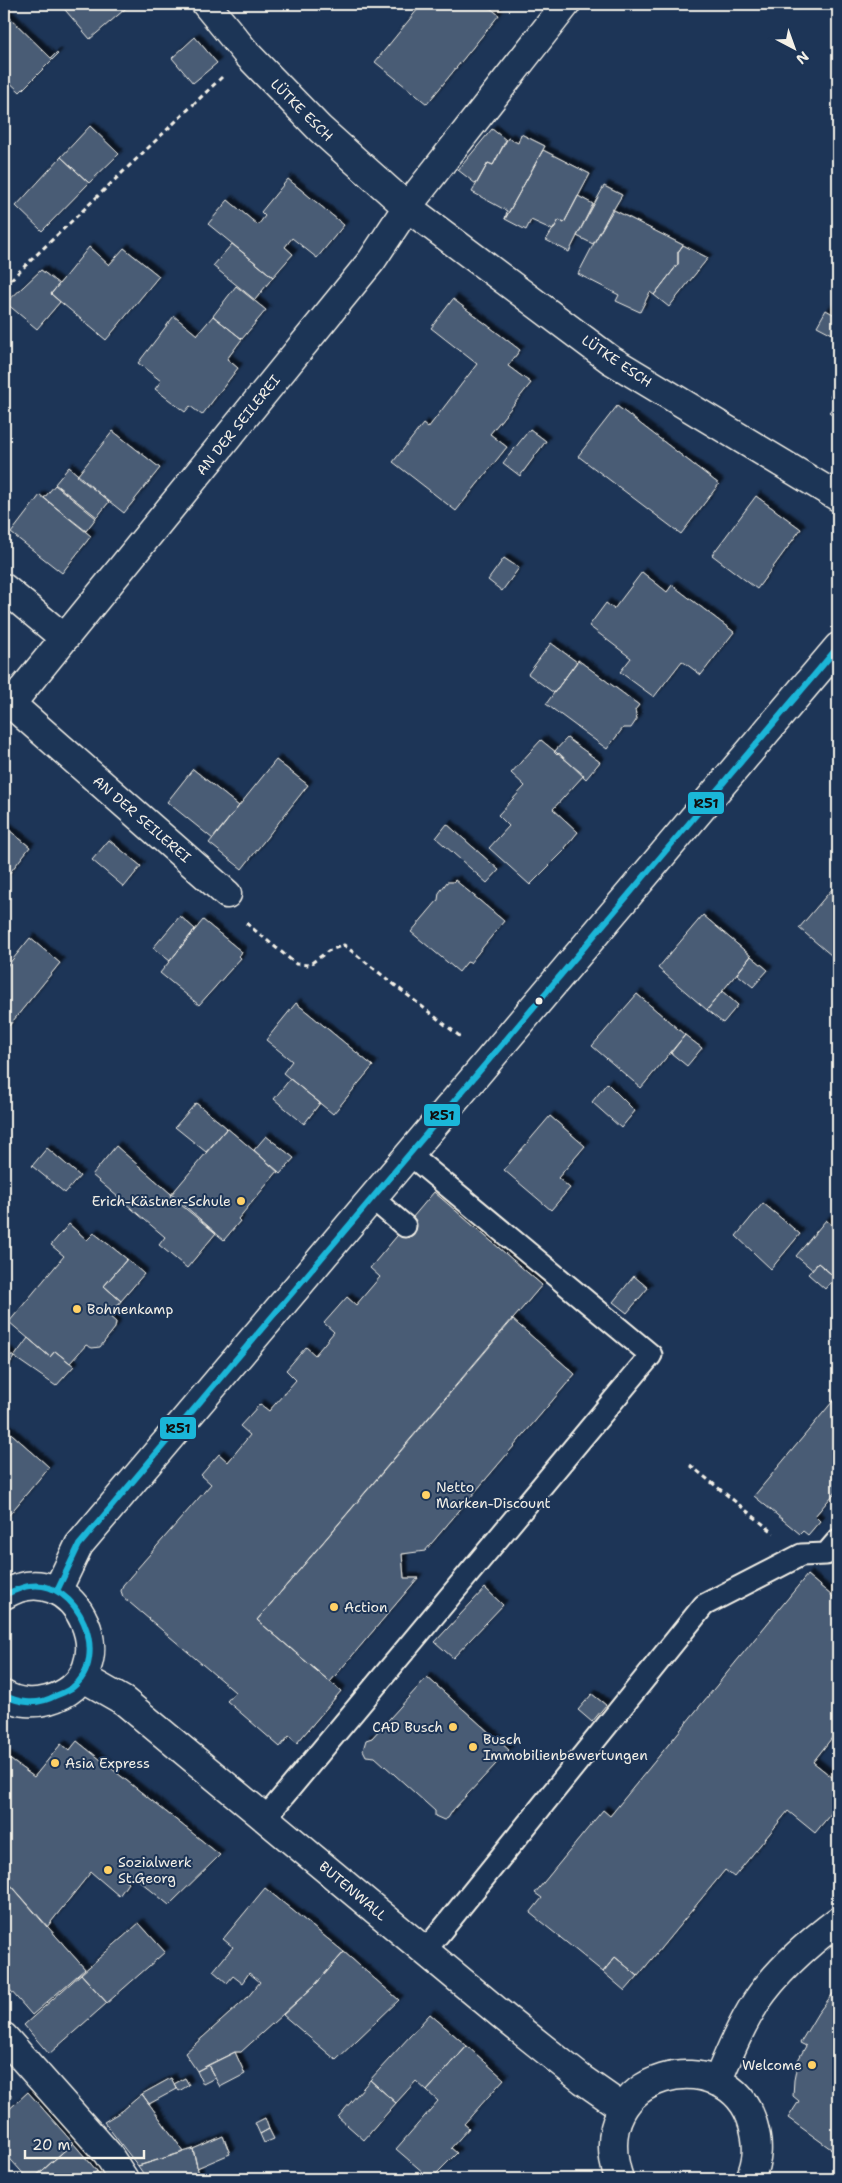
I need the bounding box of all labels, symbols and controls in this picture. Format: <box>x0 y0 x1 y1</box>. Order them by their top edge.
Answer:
north arrow <box>770 22 820 72</box>
text: N <box>792 47 813 68</box>
street label: LÜTKE ESCH <box>267 75 337 145</box>
street label: LÜTKE ESCH <box>578 331 656 391</box>
street label: AN DER SEILEREI <box>192 371 284 479</box>
street label: AN DER SEILEREI <box>89 772 195 867</box>
line badge: R51 <box>687 791 725 815</box>
text: R51 <box>693 794 719 812</box>
unlabelled marker <box>534 996 544 1006</box>
line badge: R51 <box>423 1103 461 1127</box>
text: R51 <box>429 1106 455 1124</box>
place label: Erich-Kästner-Schule <box>92 1192 231 1210</box>
marker: Erich-Kästner-Schule <box>235 1195 247 1207</box>
place label: Bohnenkamp <box>87 1300 173 1318</box>
marker: Bohnenkamp <box>71 1303 83 1315</box>
line badge: R51 <box>159 1416 197 1440</box>
text: R51 <box>165 1419 191 1437</box>
place label: Netto Marken-Discount <box>436 1478 551 1512</box>
marker: Netto Marken-Discount <box>420 1489 432 1501</box>
place label: Action <box>344 1598 388 1616</box>
marker: Action <box>328 1601 340 1613</box>
place label: CAD Busch <box>372 1718 443 1736</box>
marker: CAD Busch <box>447 1721 459 1733</box>
place label: Busch Immobilienbewertungen <box>483 1730 648 1764</box>
marker: Busch Immobilienbewertungen <box>467 1741 479 1753</box>
place label: Asia Express <box>65 1754 150 1772</box>
marker: Asia Express <box>49 1757 61 1769</box>
place label: Sozialwerk St.Georg <box>118 1853 192 1887</box>
street label: BUTENWALL <box>315 1857 391 1925</box>
marker: Sozialwerk St.Georg <box>102 1864 114 1876</box>
place label: Welcome <box>742 2056 802 2074</box>
marker: Welcome <box>806 2059 818 2071</box>
scale bar <box>25 2128 144 2160</box>
text: 20 m <box>32 2135 71 2155</box>

